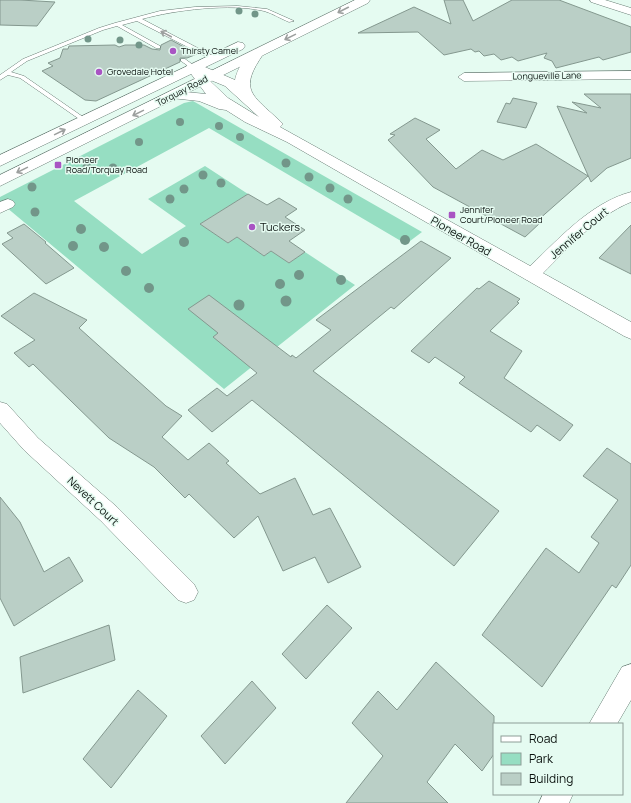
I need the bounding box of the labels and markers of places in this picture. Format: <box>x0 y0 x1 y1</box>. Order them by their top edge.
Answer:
place label: Thirsty Camel <box>181 44 238 57</box>
marker: Thirsty Camel <box>168 46 178 56</box>
place label: Grovedale Hotel <box>107 65 173 78</box>
marker: Grovedale Hotel <box>94 67 104 77</box>
place label: Pioneer Road/Torquay Road <box>66 153 147 176</box>
marker: Pioneer Road/Torquay Road <box>53 160 63 170</box>
place label: Jennifer Court/Pioneer Road <box>460 203 543 226</box>
marker: Jennifer Court/Pioneer Road <box>447 210 457 220</box>
place label: Tuckers <box>260 219 300 234</box>
marker: Tuckers <box>247 222 257 232</box>

